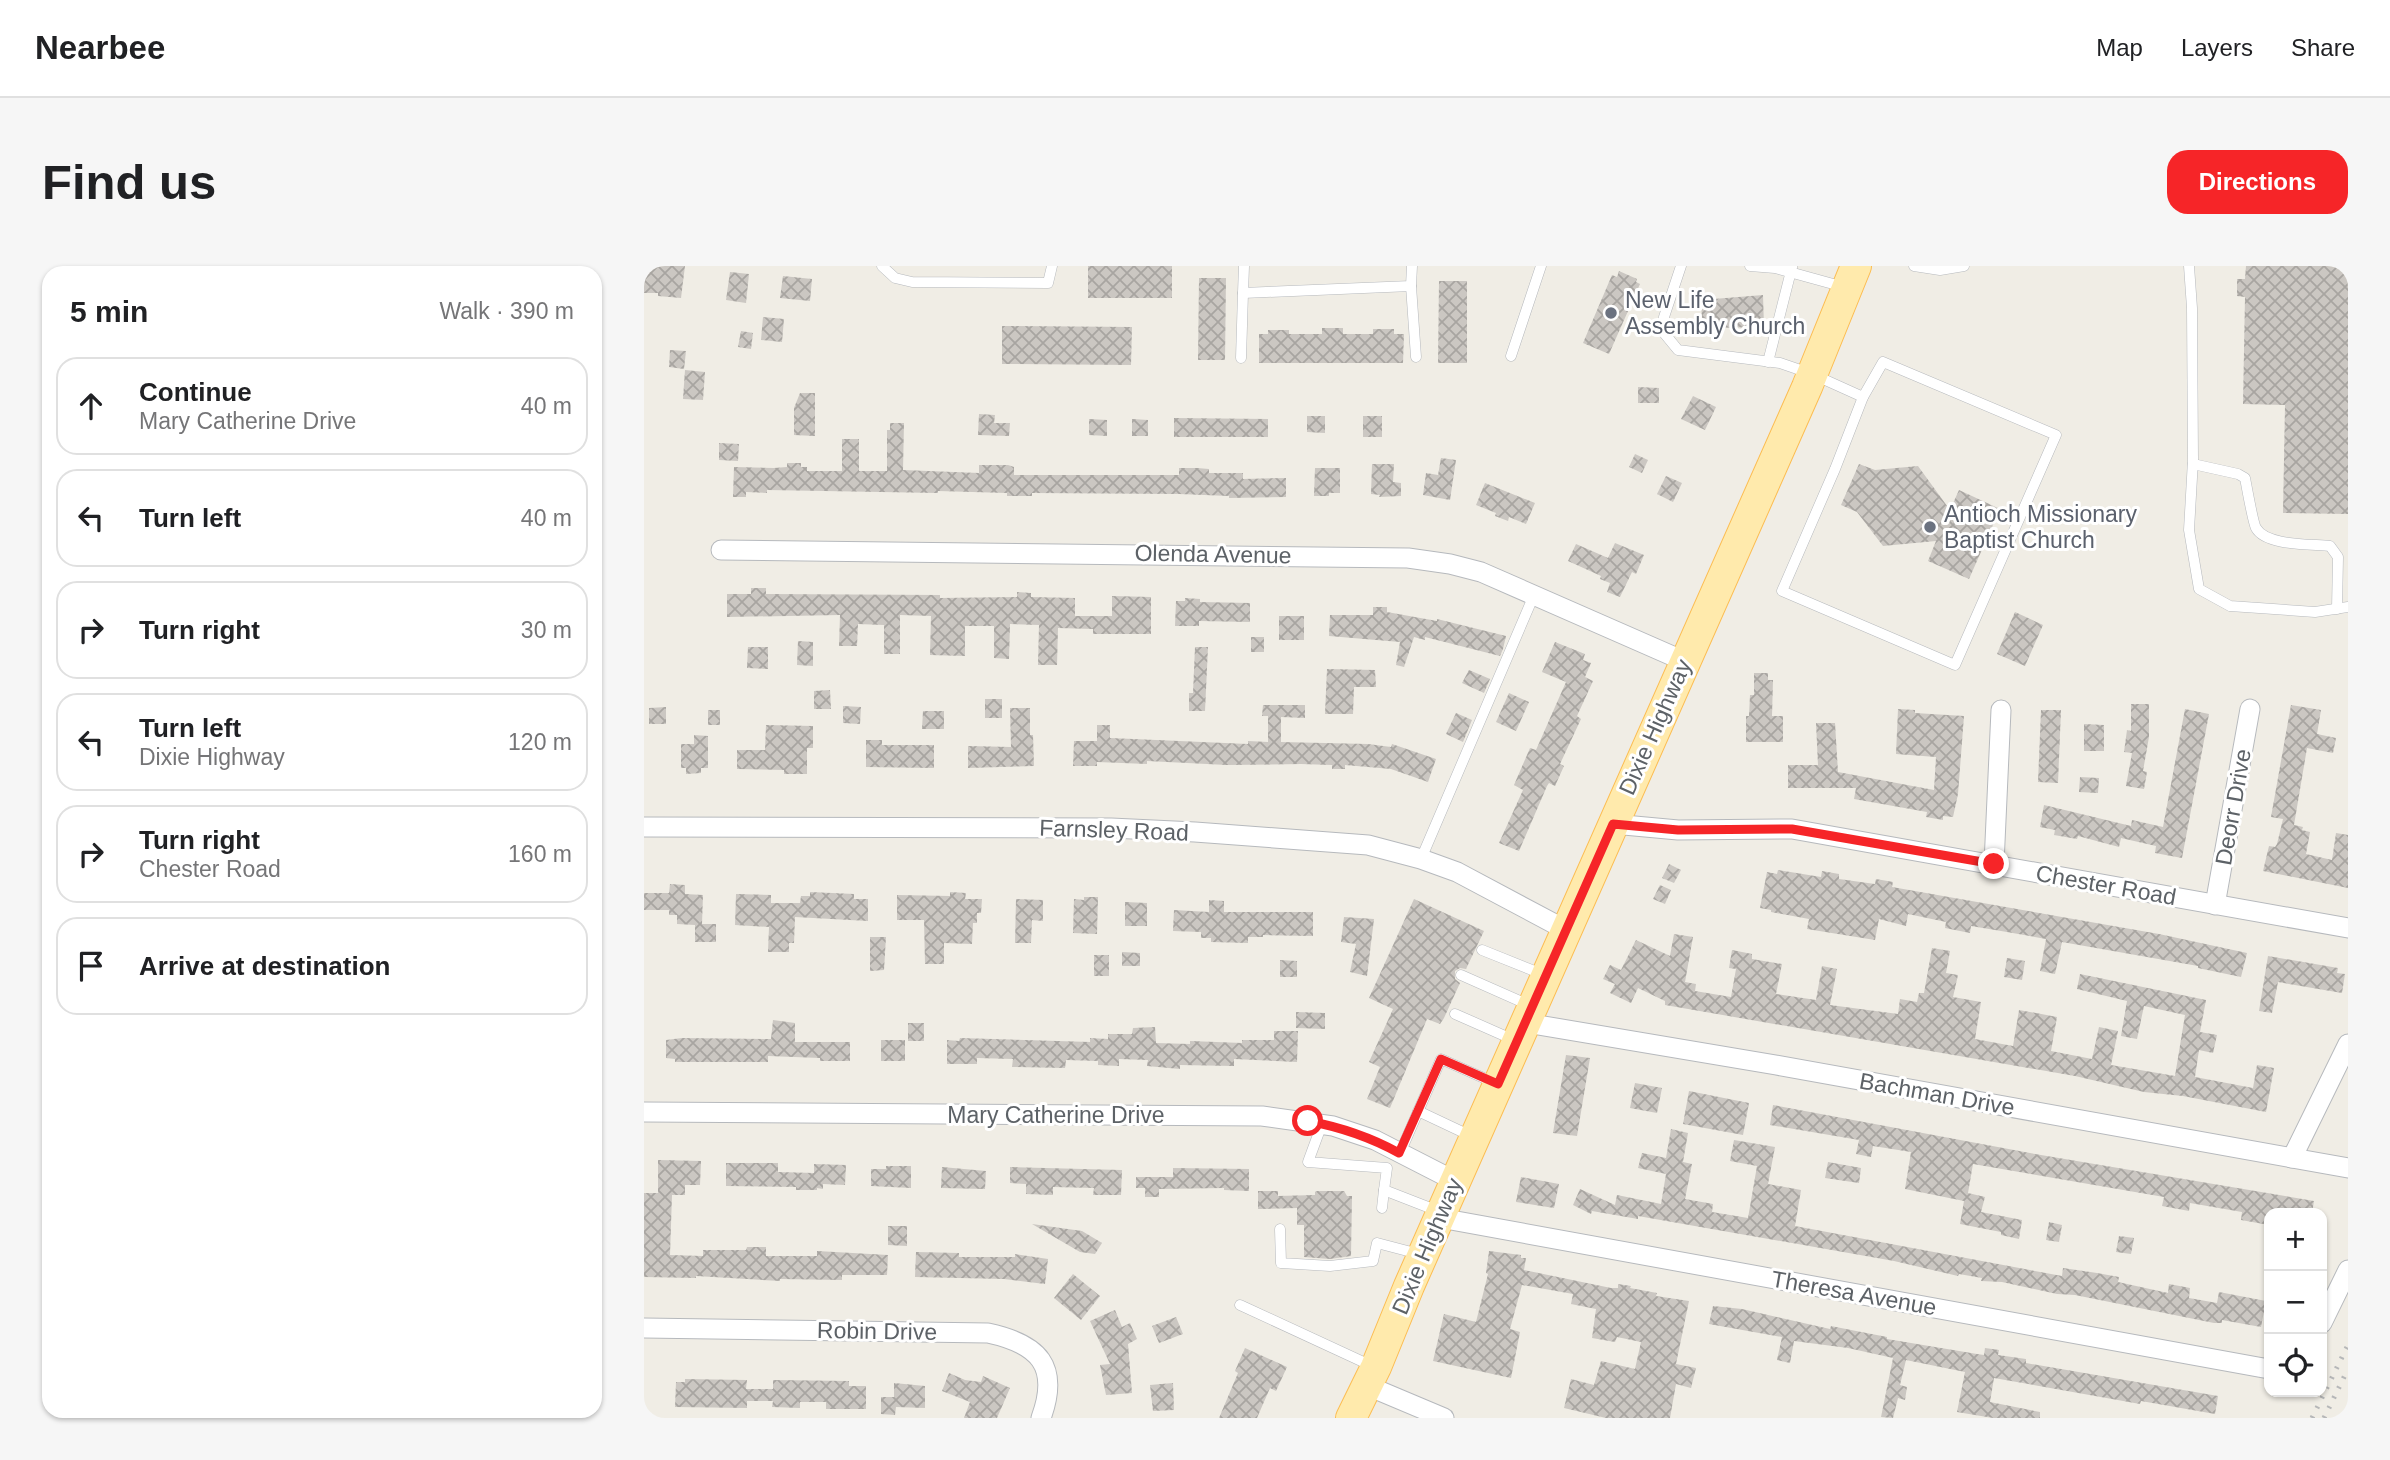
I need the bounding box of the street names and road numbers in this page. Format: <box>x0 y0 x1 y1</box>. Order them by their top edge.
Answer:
street label: Olenda Avenue <box>1134 540 1292 568</box>
street label: Dixie Highway <box>1613 655 1697 799</box>
street label: Deorr Drive <box>2210 747 2256 867</box>
street label: Farnsley Road <box>1039 814 1189 846</box>
street label: Chester Road <box>2034 860 2178 910</box>
street label: Bachman Drive <box>1857 1068 2017 1120</box>
street label: Mary Catherine Drive <box>947 1102 1165 1128</box>
street label: Dixie Highway <box>1387 1173 1468 1318</box>
street label: Theresa Avenue <box>1769 1266 1939 1320</box>
street label: Robin Drive <box>817 1317 937 1345</box>

